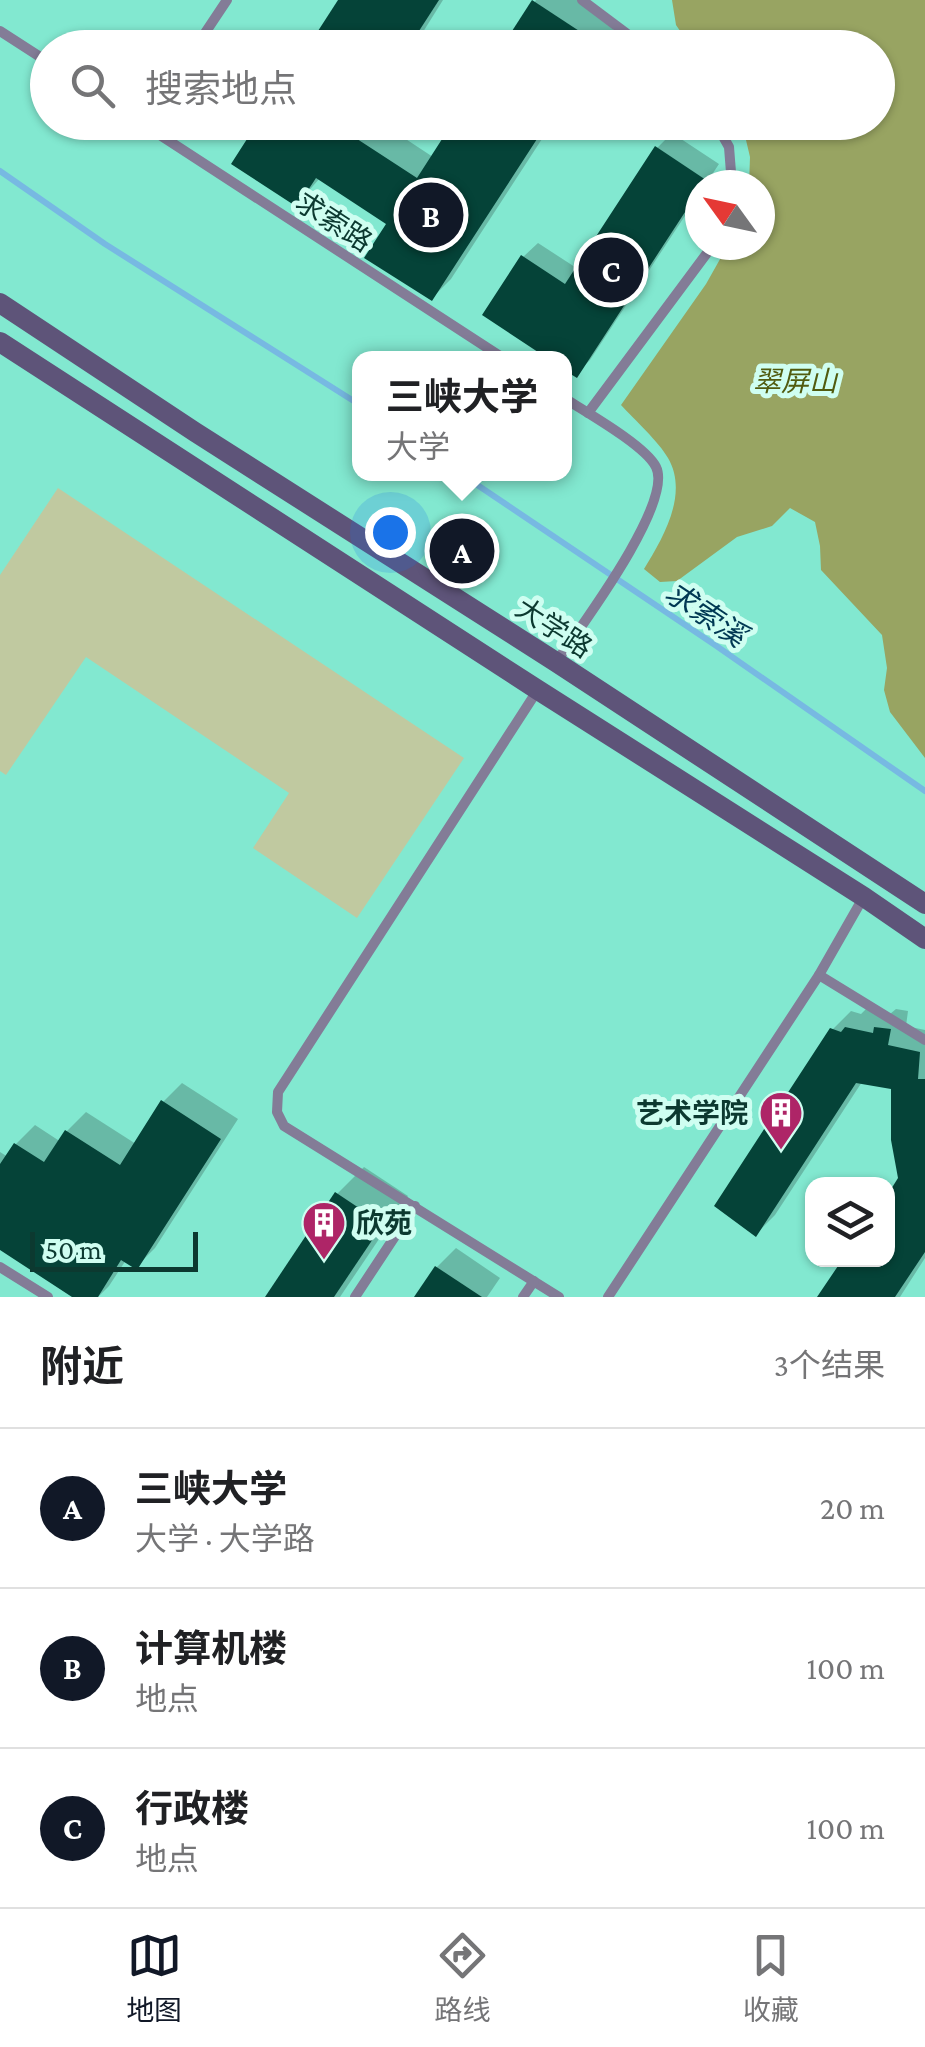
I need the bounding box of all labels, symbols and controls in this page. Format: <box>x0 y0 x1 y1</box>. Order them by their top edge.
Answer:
search box <box>30 30 895 140</box>
icon: search <box>65 58 120 113</box>
text: 搜索地点 <box>145 68 297 110</box>
north arrow <box>685 170 775 260</box>
pin: B <box>398 178 464 252</box>
street label: 求索路 <box>290 186 378 258</box>
pin: C <box>578 232 644 308</box>
popup <box>352 351 572 481</box>
park label: 翠屏山 <box>753 366 839 397</box>
text: 三峡大学 <box>386 376 538 418</box>
text: 大学 <box>386 429 450 465</box>
your location <box>365 507 416 558</box>
pin: A <box>430 514 494 588</box>
water label: 求索溪 <box>659 575 755 655</box>
street label: 大学路 <box>510 592 598 664</box>
building icon: 艺术学院 <box>758 1090 804 1151</box>
place label: 艺术学院 <box>636 1098 748 1129</box>
map controls <box>805 1177 895 1267</box>
button: layers <box>805 1177 895 1267</box>
building icon: 欣苑 <box>301 1200 347 1261</box>
place label: 欣苑 <box>356 1208 412 1239</box>
scale bar <box>30 1227 198 1272</box>
text: 50 m <box>45 1234 102 1265</box>
text: 附近 <box>40 1343 124 1390</box>
text: 3个结果 <box>774 1347 885 1383</box>
text: 三峡大学 <box>135 1468 287 1510</box>
text: A <box>63 1490 82 1526</box>
text: 20 m <box>820 1490 885 1526</box>
text: 大学 · 大学路 <box>135 1521 315 1557</box>
text: 计算机楼 <box>135 1628 287 1670</box>
text: B <box>63 1650 82 1686</box>
text: 100 m <box>806 1650 885 1686</box>
text: 地点 <box>135 1681 199 1717</box>
text: 行政楼 <box>135 1788 249 1830</box>
text: C <box>63 1810 82 1846</box>
text: 100 m <box>806 1810 885 1846</box>
text: 地点 <box>135 1841 199 1877</box>
tab: 地图 <box>126 1928 182 2028</box>
tab: 路线 <box>434 1928 491 2028</box>
tab: 收藏 <box>743 1928 799 2028</box>

